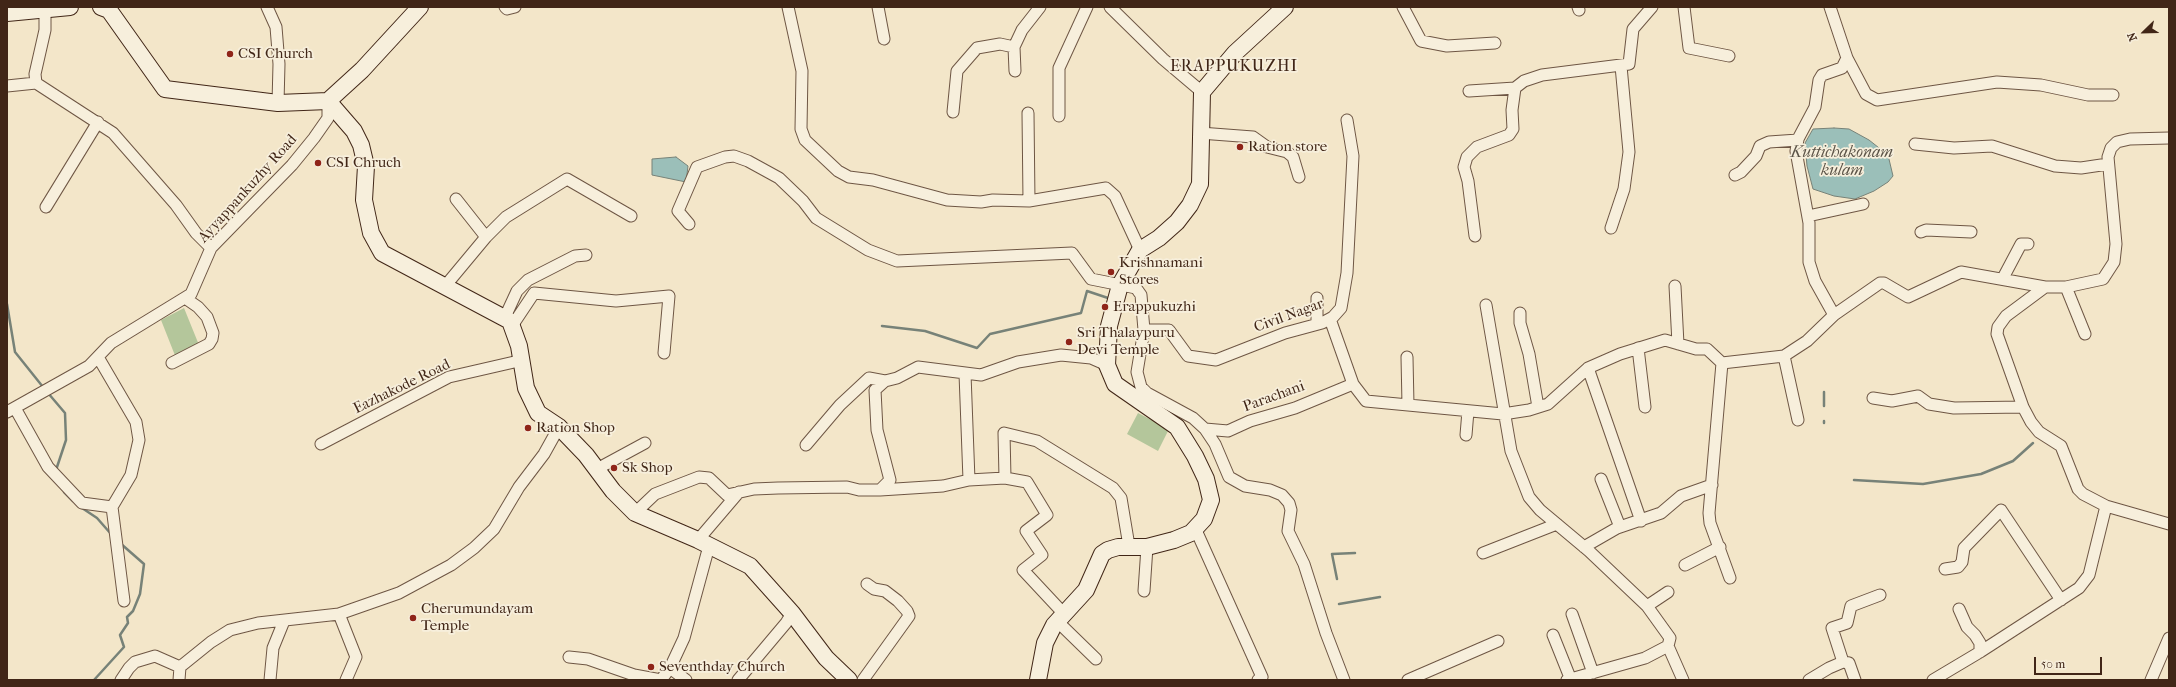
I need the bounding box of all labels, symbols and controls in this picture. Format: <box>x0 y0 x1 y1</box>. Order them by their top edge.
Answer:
north arrow <box>2124 12 2164 52</box>
text: N <box>2125 31 2140 43</box>
place label: CSI Church <box>238 45 313 63</box>
marker: CSI Church <box>225 49 235 59</box>
district label: ERAPPUKUZHI <box>1170 57 1298 77</box>
street label: Ayyappankuzhy Road <box>195 131 301 247</box>
place label: Ration store <box>1248 138 1327 156</box>
marker: Ration store <box>1235 142 1245 152</box>
water label: Kuttichakonam kulam <box>1791 143 1893 181</box>
place label: CSI Chruch <box>326 154 401 172</box>
marker: CSI Chruch <box>313 158 323 168</box>
place label: Krishnamani Stores <box>1119 254 1203 289</box>
marker: Krishnamani Stores <box>1106 267 1116 277</box>
street label: Civil Nagar <box>1252 295 1326 337</box>
place label: Erappukuzhi <box>1113 298 1196 316</box>
marker: Erappukuzhi <box>1100 302 1110 312</box>
place label: Sri Thalaypuru Devi Temple <box>1077 324 1175 359</box>
marker: Sri Thalaypuru Devi Temple <box>1064 337 1074 347</box>
street label: Eazhakode Road <box>351 356 453 418</box>
street label: Parachani <box>1241 378 1307 416</box>
place label: Ration Shop <box>536 419 615 437</box>
marker: Ration Shop <box>523 423 533 433</box>
place label: Sk Shop <box>622 459 673 477</box>
marker: Sk Shop <box>609 463 619 473</box>
place label: Cherumundayam Temple <box>421 600 533 635</box>
marker: Cherumundayam Temple <box>408 613 418 623</box>
scale bar <box>2036 649 2104 675</box>
text: 50 m <box>2041 657 2065 671</box>
place label: Seventhday Church <box>659 658 785 676</box>
marker: Seventhday Church <box>646 662 656 672</box>

